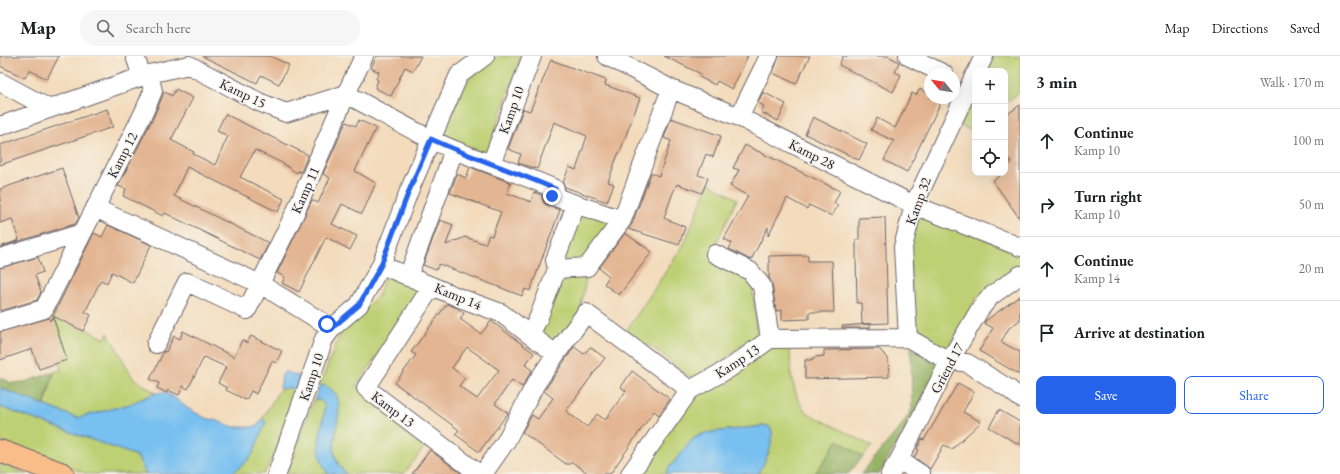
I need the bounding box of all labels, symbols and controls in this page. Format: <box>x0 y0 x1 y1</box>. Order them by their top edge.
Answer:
search box <box>80 10 360 46</box>
text: Map <box>20 15 56 40</box>
icon: search <box>94 17 116 39</box>
text: Search here <box>126 18 191 37</box>
text: Map <box>1164 19 1190 37</box>
text: Directions <box>1212 19 1268 37</box>
text: Saved <box>1290 19 1320 37</box>
north arrow <box>924 68 960 104</box>
map controls <box>972 68 1008 176</box>
button: + <box>972 68 1008 104</box>
text: 3 min <box>1036 71 1077 93</box>
street label: Kamp 15 <box>217 74 269 112</box>
text: Walk · 170 m <box>1260 74 1324 91</box>
street label: Kamp 10 <box>494 83 528 136</box>
button: − <box>972 104 1008 140</box>
text: Continue <box>1074 123 1134 142</box>
street label: Kamp 12 <box>103 129 141 181</box>
icon: ahead <box>1036 130 1058 152</box>
text: 100 m <box>1293 132 1324 149</box>
street label: Kamp 28 <box>786 135 838 173</box>
button: locate <box>972 140 1008 176</box>
text: Kamp 10 <box>1074 142 1120 159</box>
street label: Kamp 11 <box>287 164 323 216</box>
street label: Kamp 32 <box>901 174 935 227</box>
route end <box>543 187 561 205</box>
text: Turn right <box>1074 187 1142 206</box>
icon: right <box>1036 194 1058 216</box>
text: 50 m <box>1299 196 1324 213</box>
text: Kamp 10 <box>1074 206 1120 223</box>
text: Continue <box>1074 251 1134 270</box>
icon: ahead <box>1036 258 1058 280</box>
text: 20 m <box>1299 260 1324 277</box>
text: Kamp 14 <box>1074 270 1120 287</box>
street label: Kamp 14 <box>432 278 485 314</box>
route start <box>318 315 336 333</box>
icon: arrive <box>1036 322 1058 344</box>
text: Arrive at destination <box>1074 323 1205 342</box>
street label: Griend 17 <box>926 339 968 396</box>
street label: Kamp 13 <box>711 340 763 382</box>
street label: Kamp 10 <box>294 350 328 403</box>
button: Save <box>1036 376 1176 414</box>
button: Share <box>1184 376 1324 414</box>
street label: Kamp 13 <box>368 387 418 431</box>

